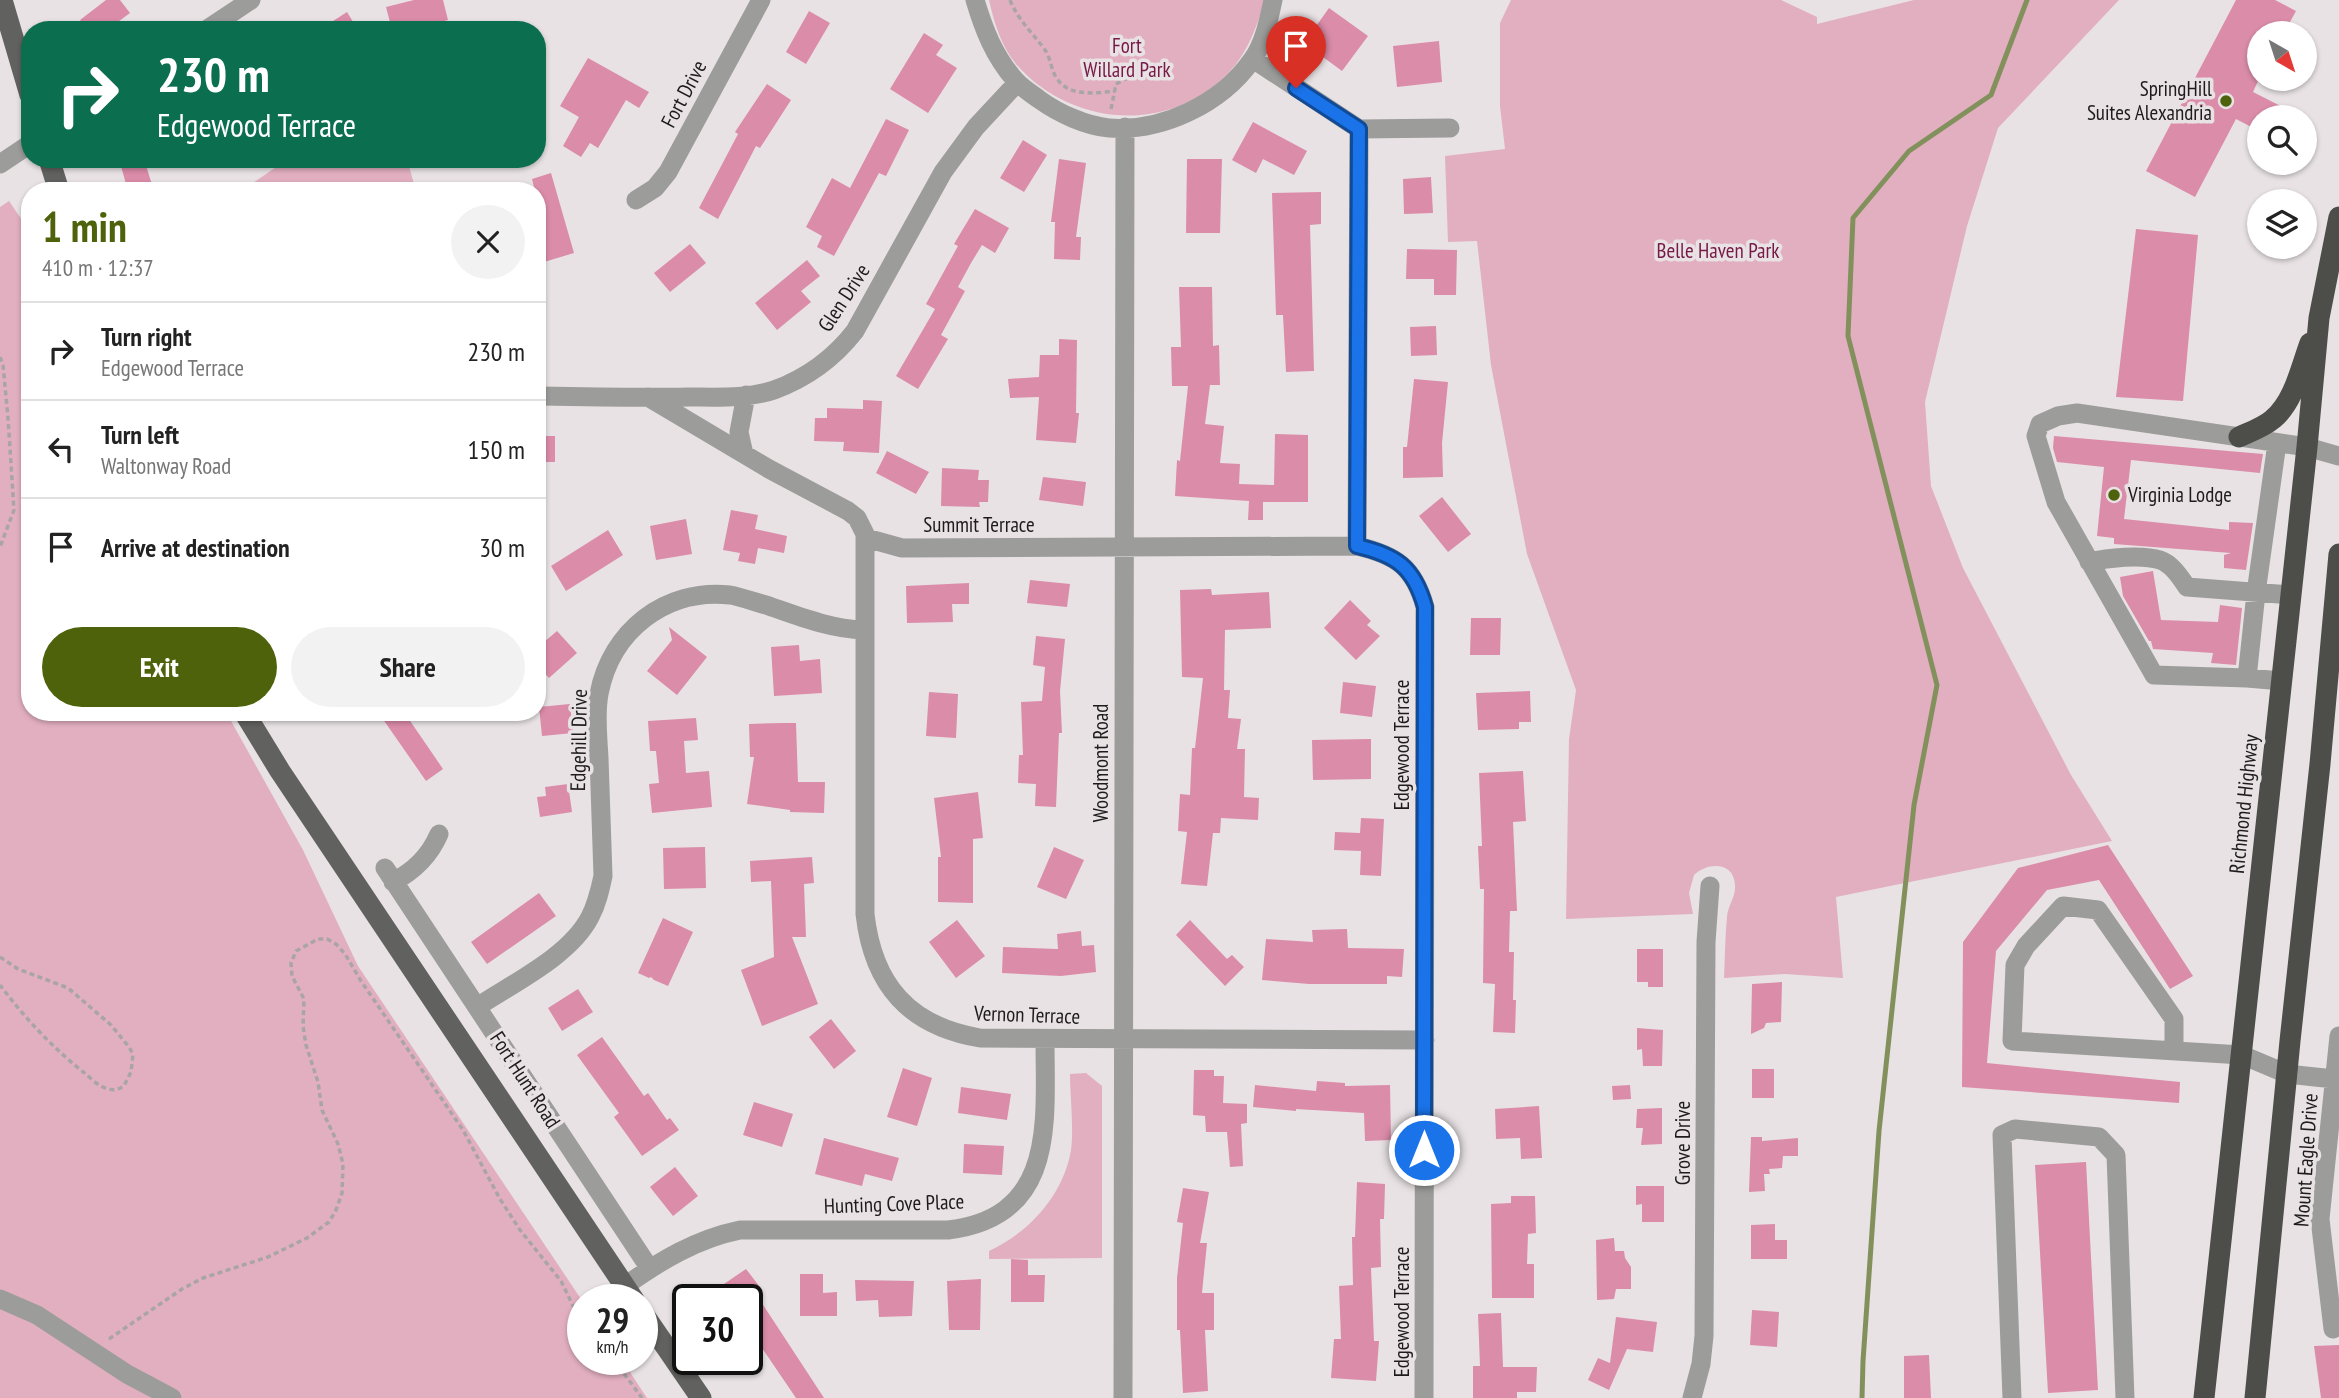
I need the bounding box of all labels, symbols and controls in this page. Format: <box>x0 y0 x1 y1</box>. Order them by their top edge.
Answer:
pin <box>1266 16 1326 88</box>
north arrow <box>2247 21 2317 91</box>
map controls <box>2247 21 2317 259</box>
icon: arrive <box>1277 27 1315 65</box>
park label: Fort Willard Park <box>1083 32 1171 83</box>
text: 230 m <box>157 42 270 106</box>
icon: right <box>42 49 133 140</box>
street label: Fort Drive <box>655 55 712 132</box>
place label: SpringHill Suites Alexandria <box>2087 75 2212 126</box>
marker: SpringHill Suites Alexandria <box>2218 93 2234 109</box>
text: Edgewood Terrace <box>157 104 356 146</box>
button: search <box>2247 105 2317 175</box>
button: layers <box>2247 189 2317 259</box>
text: 1 min <box>42 199 127 254</box>
button: close <box>451 205 525 279</box>
park label: Belle Haven Park <box>1657 237 1779 264</box>
text: 410 m · 12:37 <box>42 253 154 282</box>
street label: Glen Drive <box>812 259 876 337</box>
text: Turn right <box>101 320 192 353</box>
icon: right <box>42 332 80 370</box>
text: 230 m <box>467 335 525 368</box>
text: Edgewood Terrace <box>101 353 244 382</box>
text: Turn left <box>101 418 179 451</box>
icon: left <box>42 430 80 468</box>
text: 150 m <box>467 433 525 466</box>
text: Waltonway Road <box>101 451 231 480</box>
place label: Virginia Lodge <box>2127 481 2232 508</box>
marker: Virginia Lodge <box>2106 487 2122 503</box>
street label: Summit Terrace <box>923 511 1035 538</box>
icon: arrive <box>42 528 80 566</box>
text: Arrive at destination <box>101 531 290 564</box>
text: 30 m <box>479 531 525 564</box>
button: Exit <box>42 627 277 707</box>
button: Share <box>291 627 525 707</box>
street label: Edgewood Terrace <box>1388 680 1415 810</box>
street label: Edgehill Drive <box>564 689 593 791</box>
street label: Woodmont Road <box>1087 704 1114 822</box>
street label: Richmond Highway <box>2223 733 2264 875</box>
street label: Vernon Terrace <box>973 999 1081 1030</box>
street label: Fort Hunt Road <box>484 1026 567 1133</box>
street label: Mount Eagle Drive <box>2287 1092 2324 1228</box>
street label: Grove Drive <box>1669 1101 1696 1185</box>
position arrow <box>1387 1113 1461 1187</box>
street label: Hunting Cove Place <box>823 1188 965 1219</box>
street label: Edgewood Terrace <box>1388 1247 1415 1377</box>
speed limit sign: 30 <box>672 1284 763 1375</box>
text: 29 <box>596 1297 629 1343</box>
text: km/h <box>597 1335 628 1358</box>

